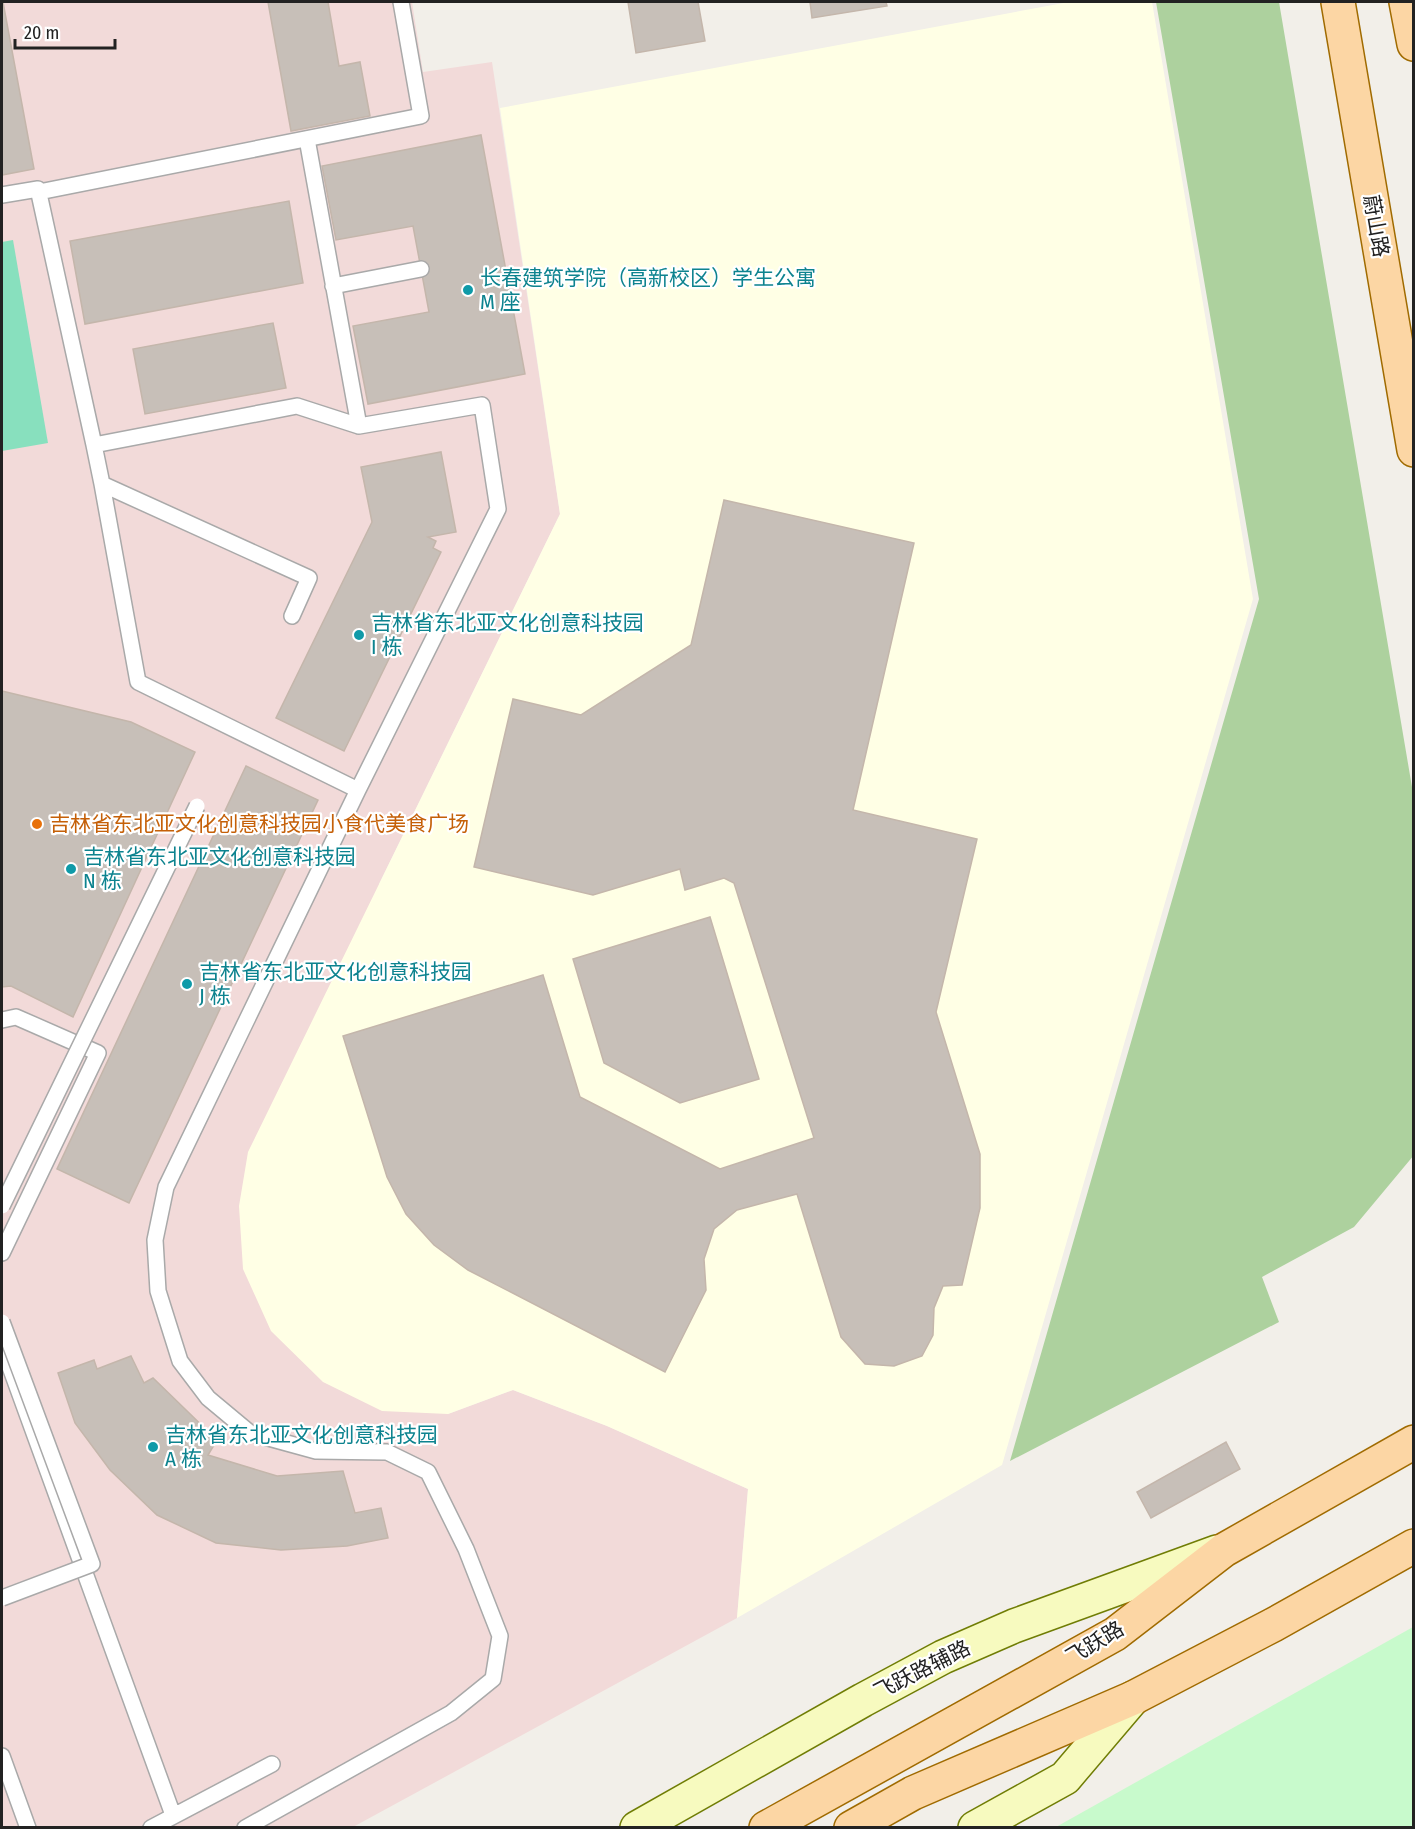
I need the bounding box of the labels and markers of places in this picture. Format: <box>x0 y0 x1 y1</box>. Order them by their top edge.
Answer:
place label: 长春建筑学院（高新校区）学生公寓 M 座 <box>480 265 816 315</box>
marker: 长春建筑学院（高新校区）学生公寓 M 座 <box>461 283 475 297</box>
place label: 吉林省东北亚文化创意科技园 I 栋 <box>371 610 644 660</box>
marker: 吉林省东北亚文化创意科技园 I 栋 <box>352 628 366 642</box>
place label: 吉林省东北亚文化创意科技园小食代美食广场 <box>49 811 469 837</box>
marker: 吉林省东北亚文化创意科技园小食代美食广场 <box>30 817 44 831</box>
place label: 吉林省东北亚文化创意科技园 N 栋 <box>83 844 356 894</box>
marker: 吉林省东北亚文化创意科技园 N 栋 <box>64 862 78 876</box>
place label: 吉林省东北亚文化创意科技园 J 栋 <box>199 959 472 1009</box>
marker: 吉林省东北亚文化创意科技园 J 栋 <box>180 977 194 991</box>
place label: 吉林省东北亚文化创意科技园 A 栋 <box>165 1422 438 1472</box>
marker: 吉林省东北亚文化创意科技园 A 栋 <box>146 1440 160 1454</box>

